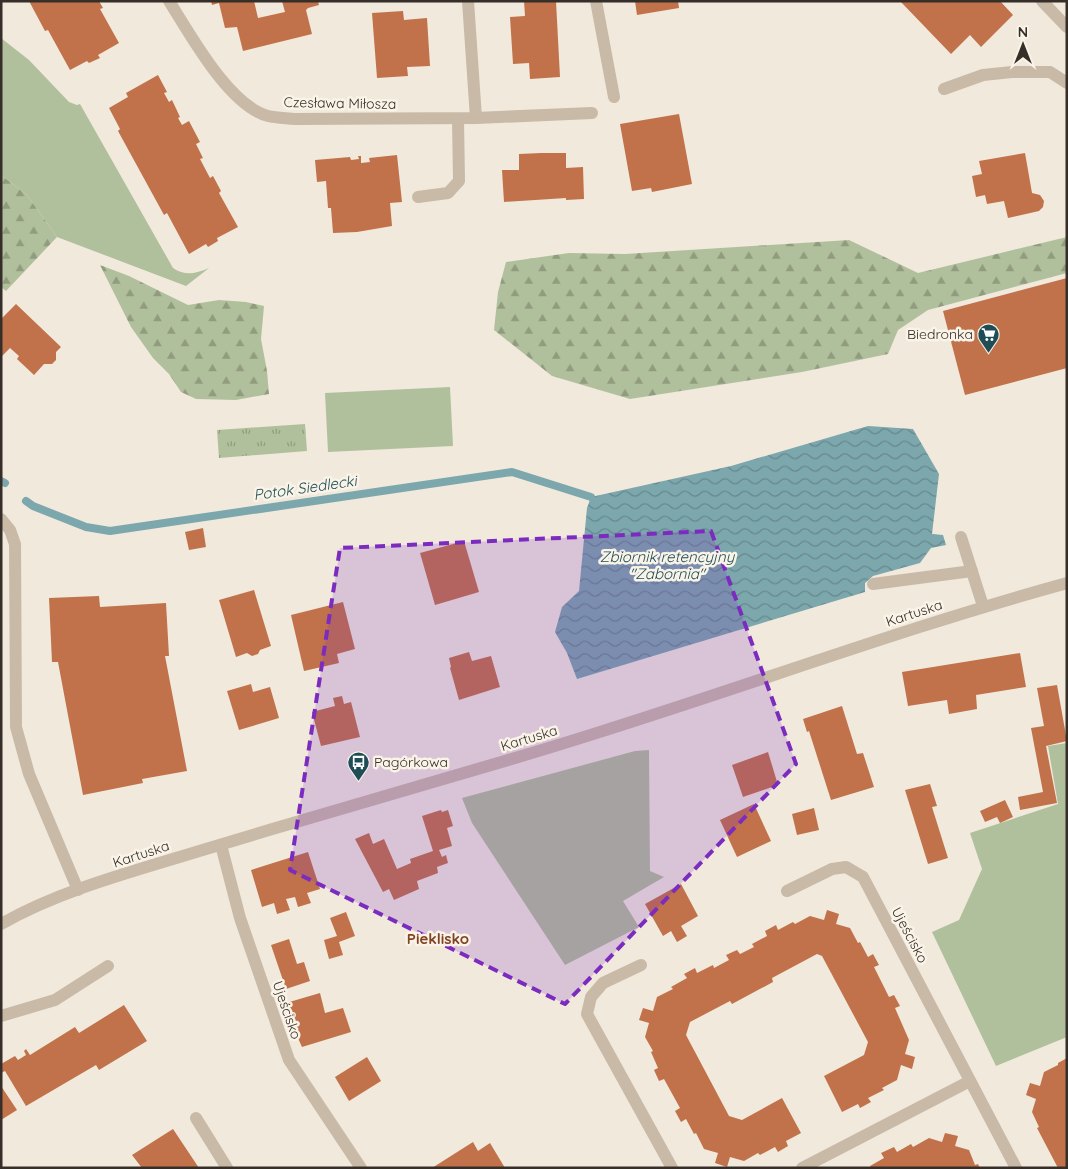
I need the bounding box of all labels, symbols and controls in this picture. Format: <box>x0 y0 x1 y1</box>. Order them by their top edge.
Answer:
north arrow <box>998 20 1048 70</box>
text: N <box>1018 23 1028 41</box>
street label: Czesława Miłosza <box>283 93 397 113</box>
supermarket icon: Biedronka <box>977 322 1001 353</box>
place label: Biedronka <box>907 325 973 343</box>
water label: Potok Siedlecki <box>252 471 360 504</box>
water label: Zbiornik retencyjny "Zabornia" <box>600 547 736 583</box>
street label: Kartuska <box>883 595 945 631</box>
street label: Kartuska <box>498 721 560 755</box>
bus stop icon: Pagórkowa <box>346 750 370 781</box>
place label: Pagórkowa <box>374 753 448 771</box>
street label: Kartuska <box>110 836 172 872</box>
street label: Ujeścisko <box>888 904 932 966</box>
district label: Pieklisko <box>407 929 469 948</box>
street label: Ujeścisko <box>269 978 305 1042</box>

